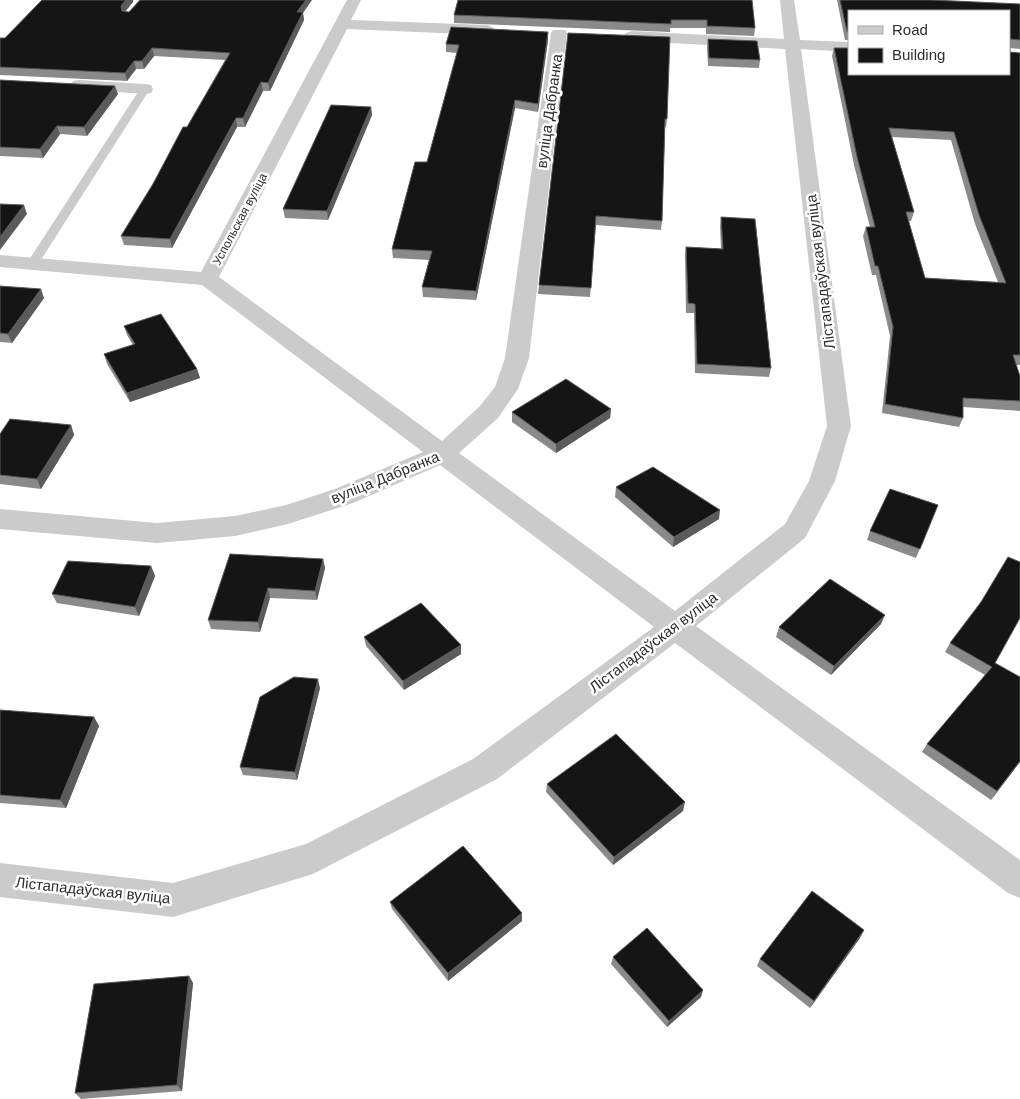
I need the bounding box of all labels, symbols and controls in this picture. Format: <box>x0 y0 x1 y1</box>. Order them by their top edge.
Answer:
legend <box>848 10 1010 75</box>
text: Road <box>892 21 928 38</box>
text: Building <box>892 46 945 63</box>
street label: вуліца Дабранка <box>533 52 566 169</box>
street label: Успольская вуліца <box>210 170 270 267</box>
street label: Лістападаўская вуліца <box>802 193 838 350</box>
street label: вуліца Дабранка <box>328 447 442 506</box>
street label: Лістападаўская вуліца <box>586 588 721 696</box>
street label: Лістападаўская вуліца <box>15 873 172 907</box>

